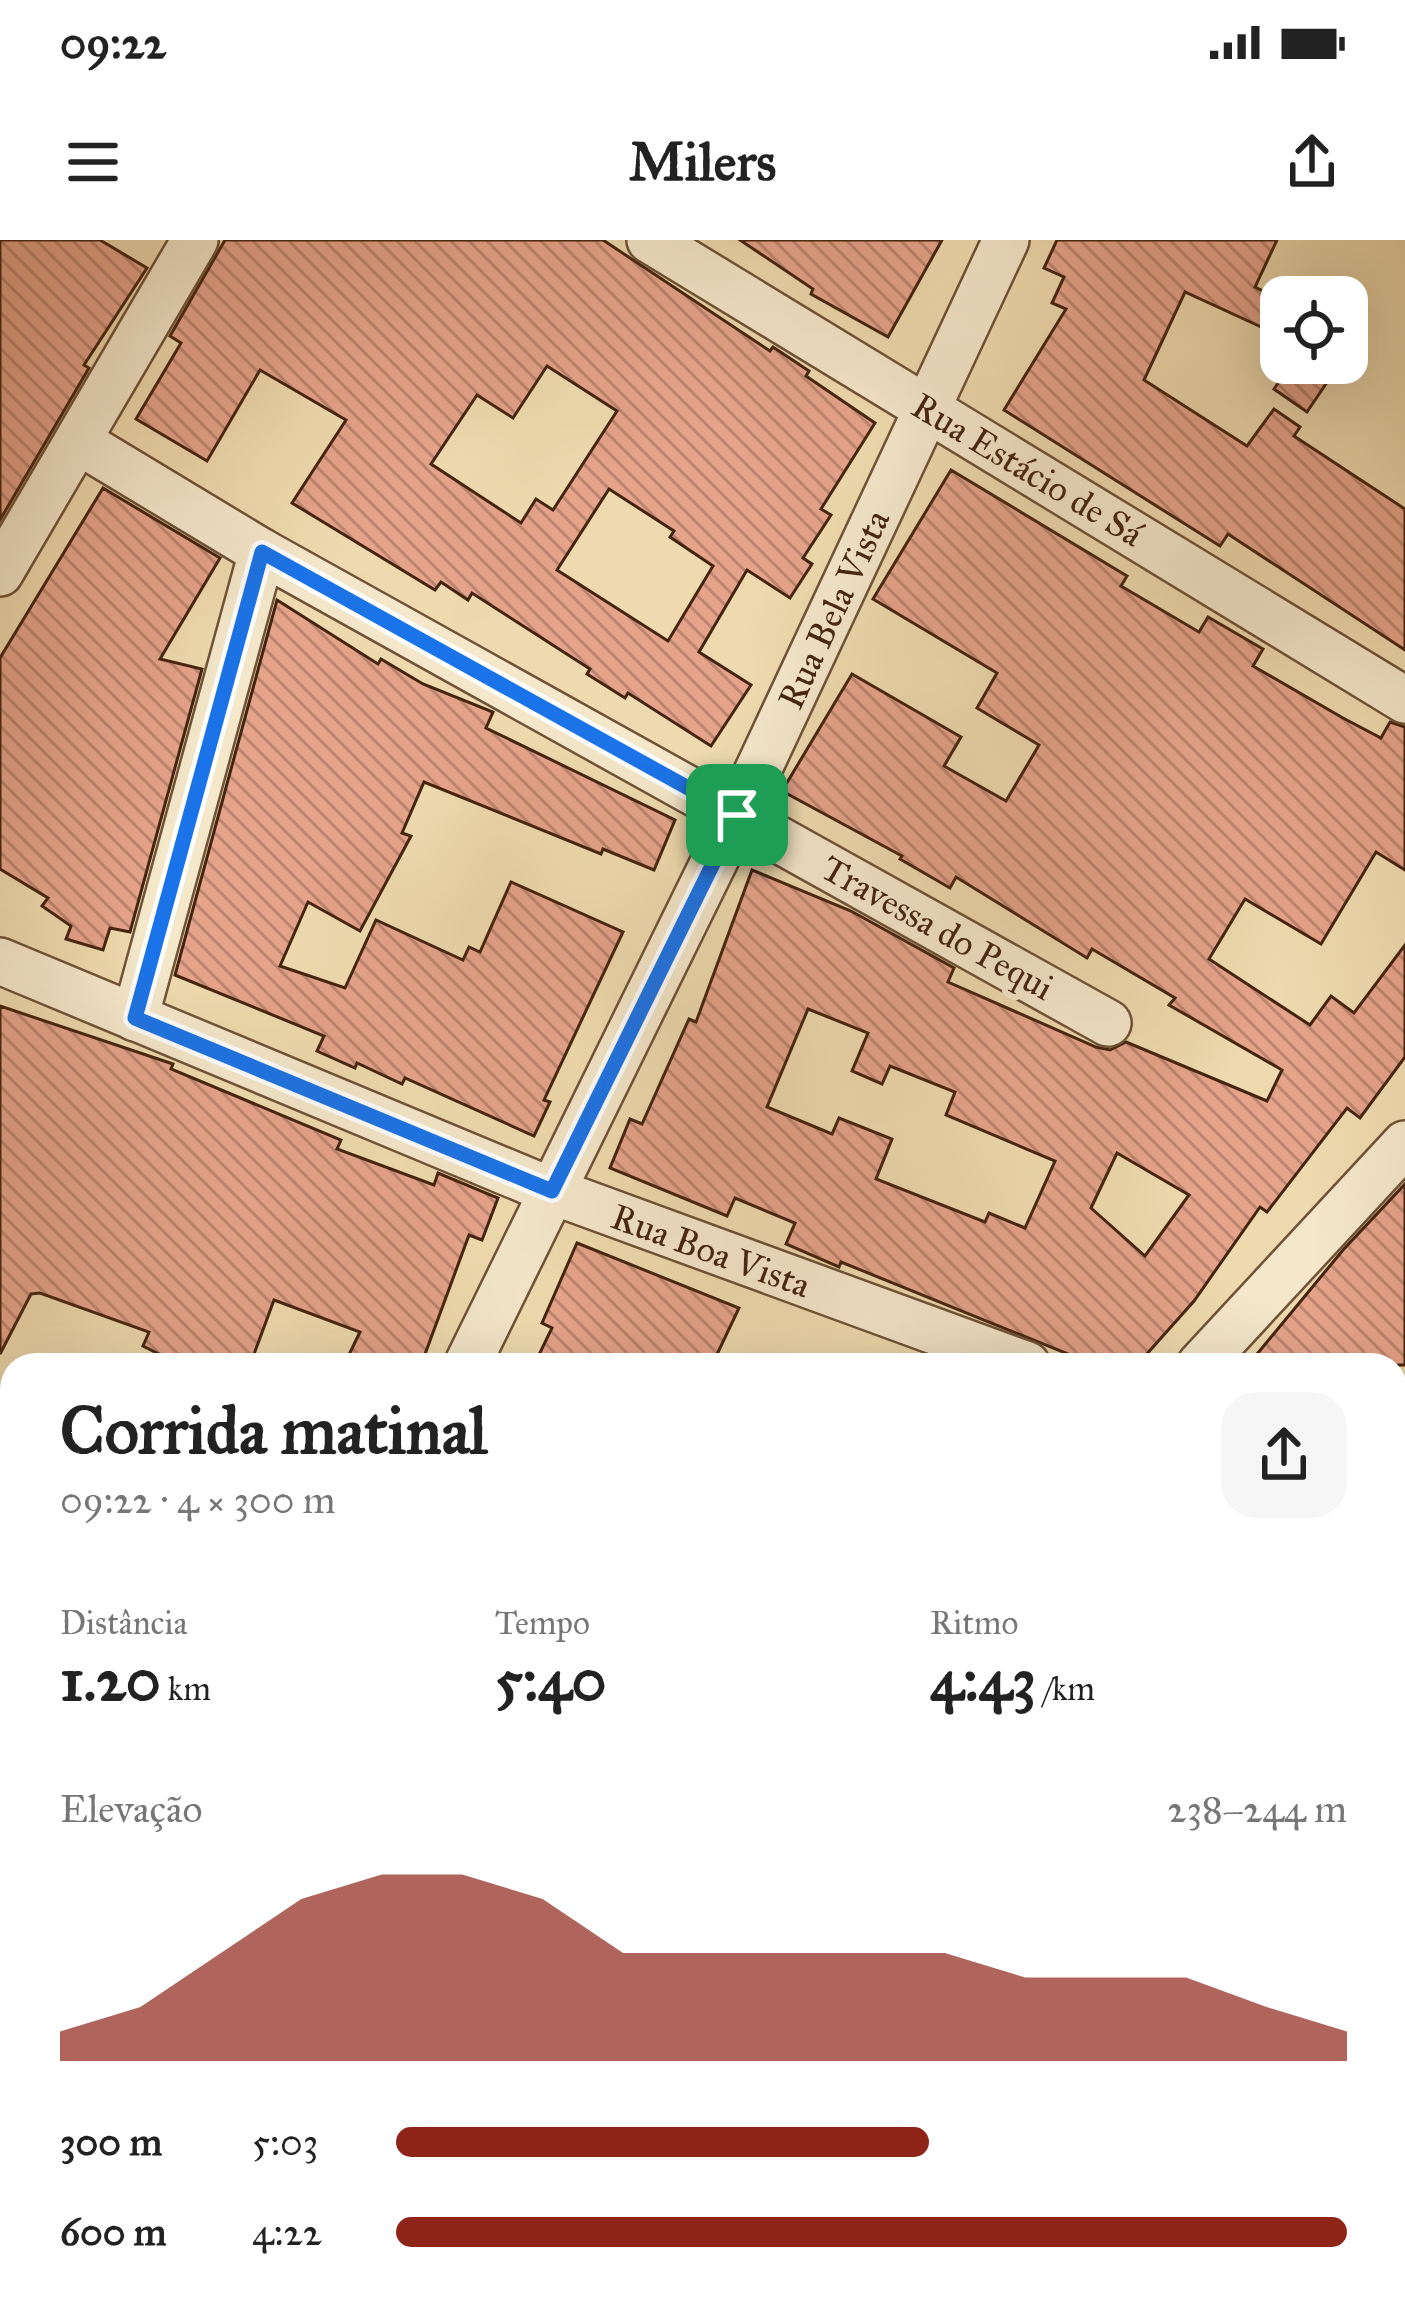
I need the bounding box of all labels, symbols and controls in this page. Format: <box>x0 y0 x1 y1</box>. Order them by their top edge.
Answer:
text: 09:22 <box>60 15 166 70</box>
icon: menu <box>60 129 126 195</box>
text: Milers <box>629 129 776 195</box>
icon: share <box>1279 129 1345 195</box>
map controls <box>1260 276 1368 384</box>
button: locate <box>1260 276 1368 384</box>
street label: Rua Estácio de Sá <box>904 384 1152 557</box>
street label: Rua Bela Vista <box>769 502 900 716</box>
pin <box>686 764 788 866</box>
icon: arrive <box>704 782 770 848</box>
street label: Travessa do Pequi <box>814 846 1061 1010</box>
street label: Rua Boa Vista <box>605 1195 817 1308</box>
text: Corrida matinal <box>60 1390 487 1471</box>
button: share <box>1221 1392 1347 1518</box>
text: 09:22 · 4 × 300 m <box>60 1476 336 1524</box>
text: Distância <box>60 1603 188 1643</box>
text: Tempo <box>495 1603 590 1643</box>
text: Ritmo <box>930 1603 1018 1643</box>
text: 1.20 <box>60 1643 161 1716</box>
text: 5:40 <box>495 1643 606 1716</box>
text: 4:43 <box>930 1643 1036 1716</box>
text: km <box>161 1669 211 1709</box>
text: /km <box>1036 1669 1095 1709</box>
text: Elevação <box>60 1785 202 1833</box>
text: 238–244 m <box>1167 1785 1347 1833</box>
text: 300 m <box>60 2118 162 2166</box>
text: 5:03 <box>252 2118 318 2166</box>
text: 600 m <box>60 2208 167 2256</box>
text: 4:22 <box>252 2208 322 2256</box>

